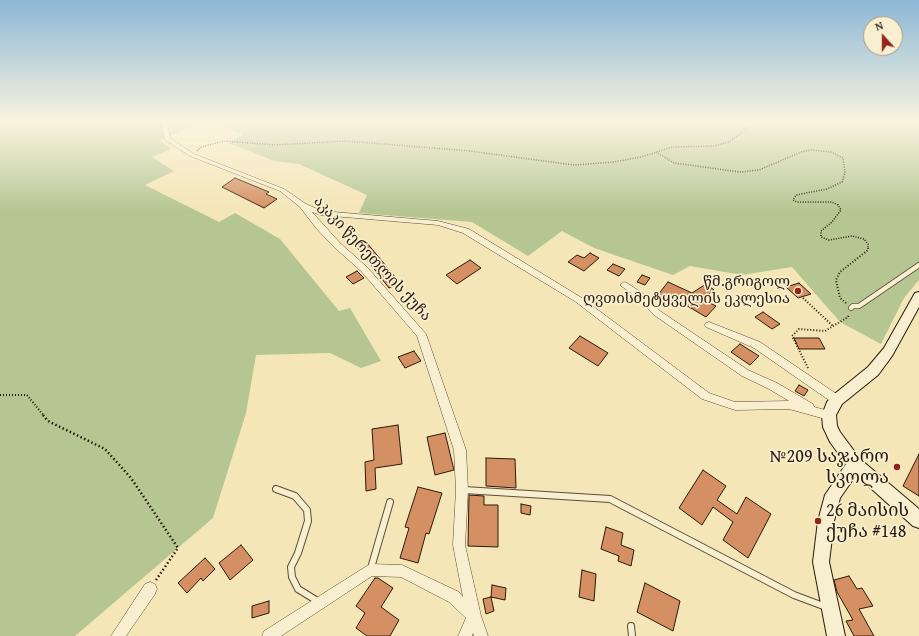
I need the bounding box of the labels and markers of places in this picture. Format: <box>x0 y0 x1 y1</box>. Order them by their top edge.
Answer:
place label: წმ.გრიგოლ ღვთისმეტყველის ეკლესია <box>583 273 790 308</box>
marker: წმ.გრიგოლ ღვთისმეტყველის ეკლესია <box>793 286 803 296</box>
place label: №209 საჯარო სკოლა <box>770 446 889 488</box>
marker: №209 საჯარო სკოლა <box>892 462 902 472</box>
place label: 26 მაისის ქუჩა #148 <box>826 500 909 542</box>
marker: 26 მაისის ქუჩა #148 <box>813 516 823 526</box>

